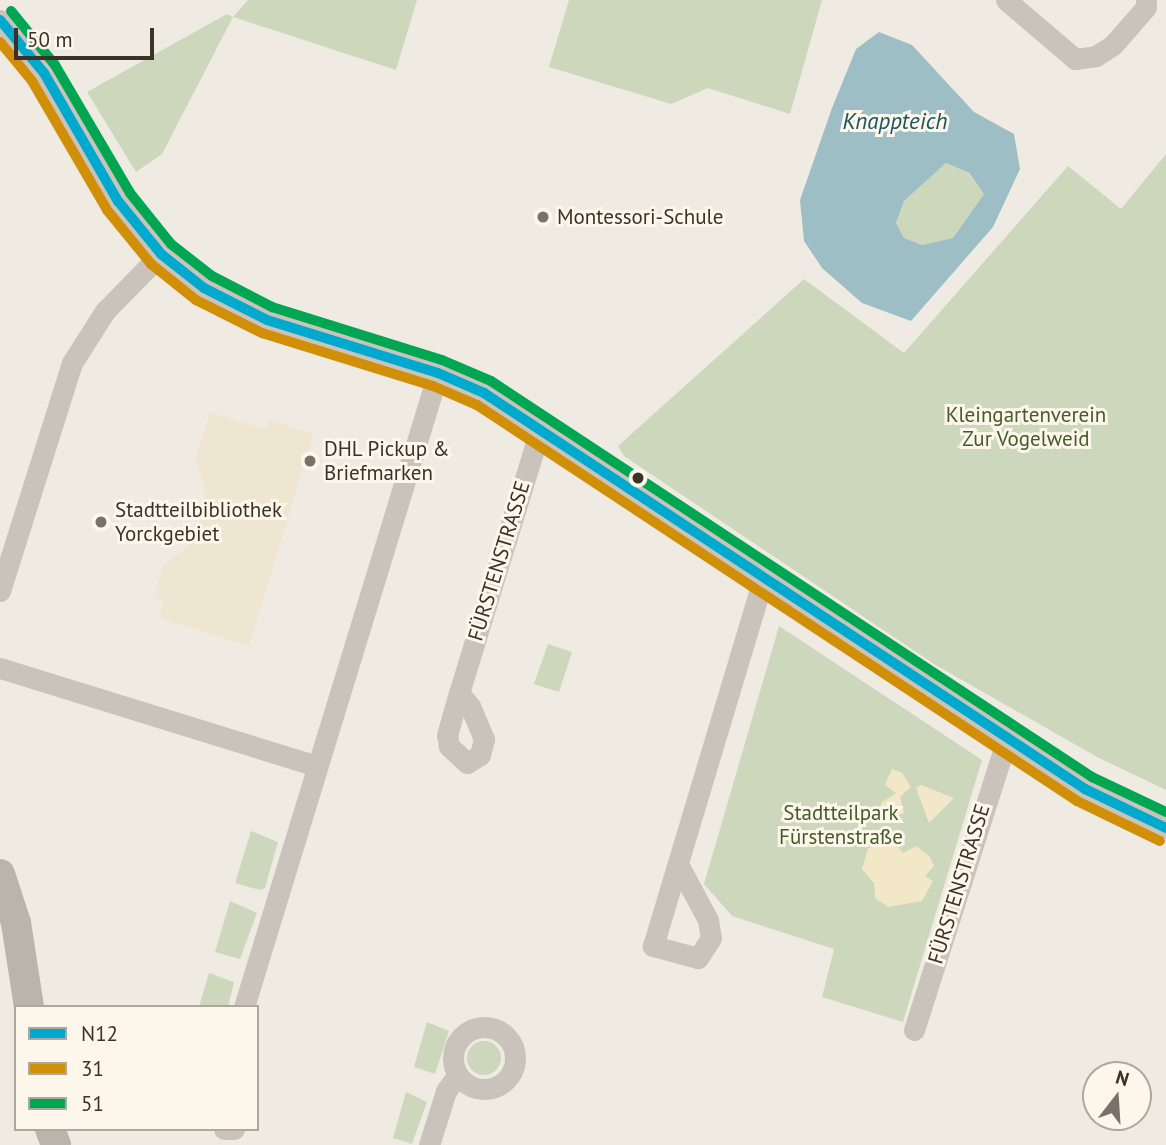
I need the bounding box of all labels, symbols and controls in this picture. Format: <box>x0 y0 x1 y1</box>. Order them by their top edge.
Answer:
scale bar <box>18 14 158 58</box>
text: 50 m <box>27 26 73 53</box>
water label: Knappteich <box>843 107 947 135</box>
place label: Montessori-Schule <box>557 204 723 230</box>
marker: Montessori-Schule <box>535 209 551 225</box>
park label: Kleingartenverein Zur Vogelweid <box>946 402 1106 452</box>
place label: DHL Pickup & Briefmarken <box>324 436 451 486</box>
marker: DHL Pickup & Briefmarken <box>302 453 318 469</box>
unlabelled marker <box>631 471 645 485</box>
street label: FÜRSTENSTRASSE <box>463 478 535 644</box>
place label: Stadtteilbibliothek Yorckgebiet <box>115 497 282 547</box>
marker: Stadtteilbibliothek Yorckgebiet <box>93 514 109 530</box>
park label: Stadtteilpark Fürstenstraße <box>779 800 903 850</box>
street label: FÜRSTENSTRASSE <box>923 801 995 967</box>
legend <box>14 1005 259 1131</box>
text: N12 <box>81 1020 118 1047</box>
text: 31 <box>81 1055 104 1082</box>
north arrow <box>1082 1061 1152 1131</box>
text: N <box>1113 1065 1132 1091</box>
text: 51 <box>81 1090 104 1117</box>

